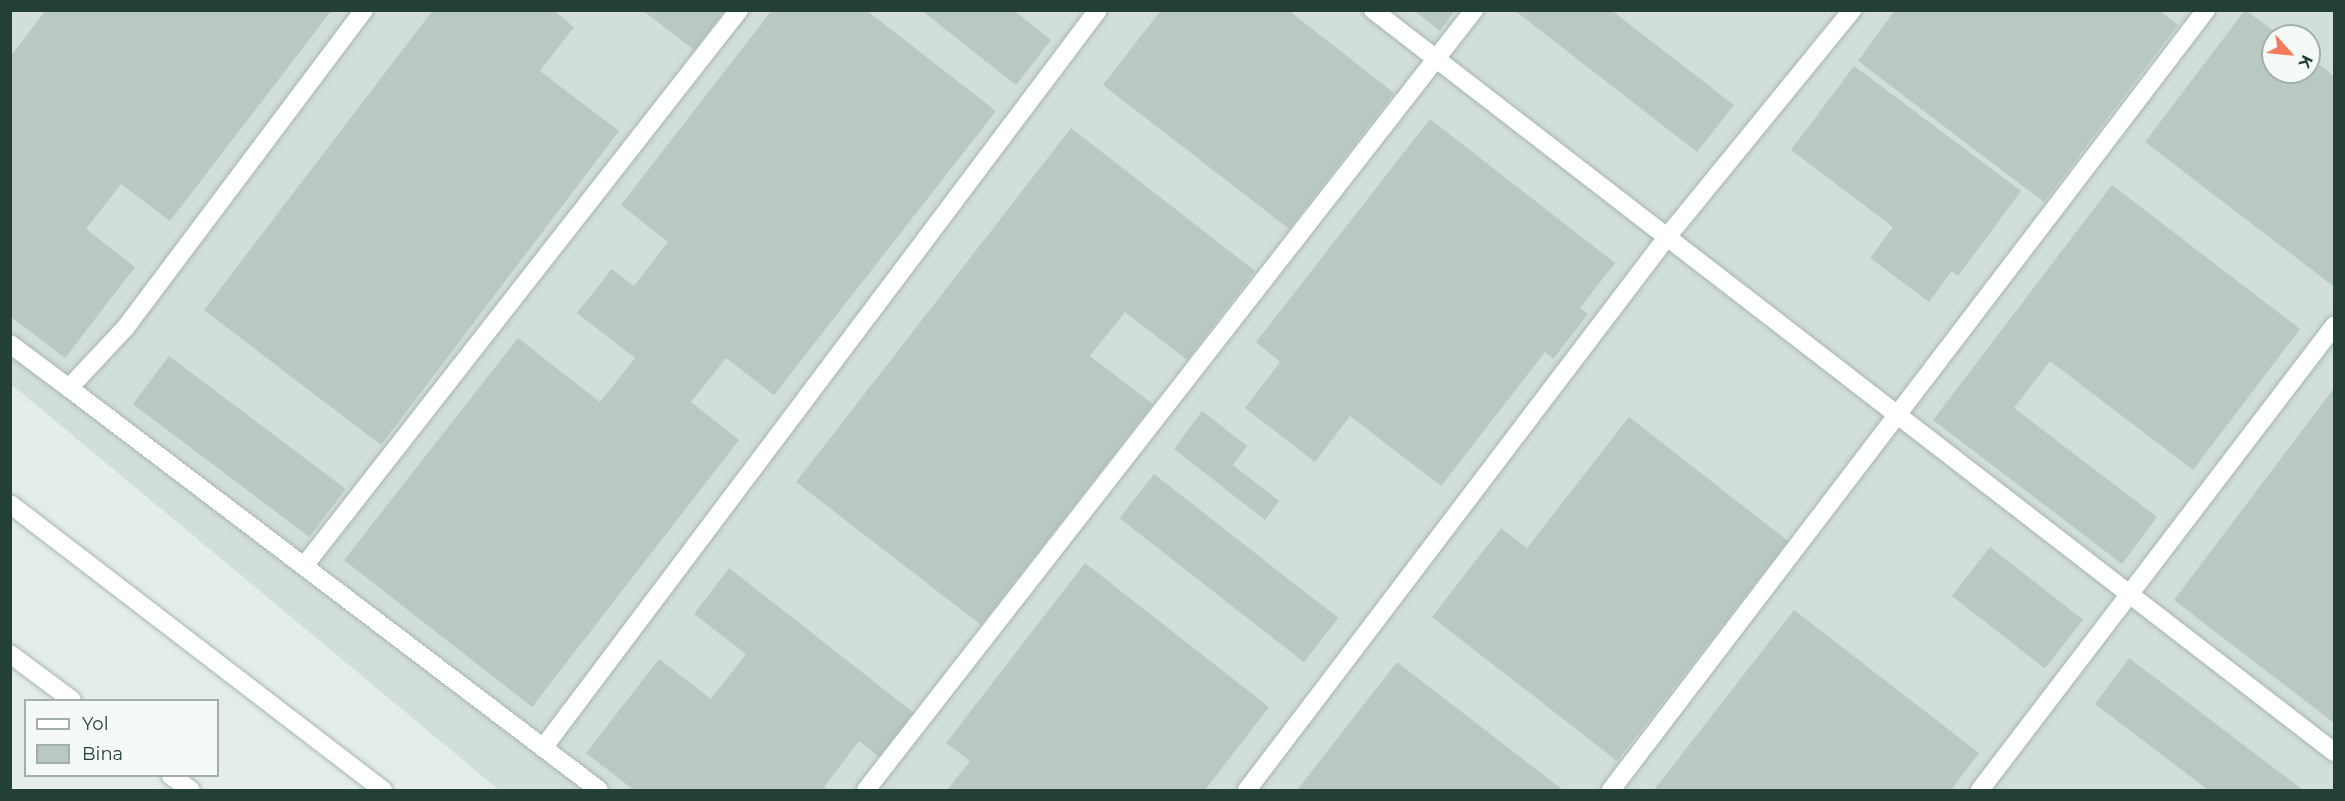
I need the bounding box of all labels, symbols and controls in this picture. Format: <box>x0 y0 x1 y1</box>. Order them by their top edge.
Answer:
north arrow <box>2261 24 2321 84</box>
text: K <box>2295 52 2317 71</box>
legend <box>24 699 219 777</box>
text: Yol <box>82 713 108 735</box>
text: Bina <box>82 743 123 765</box>

